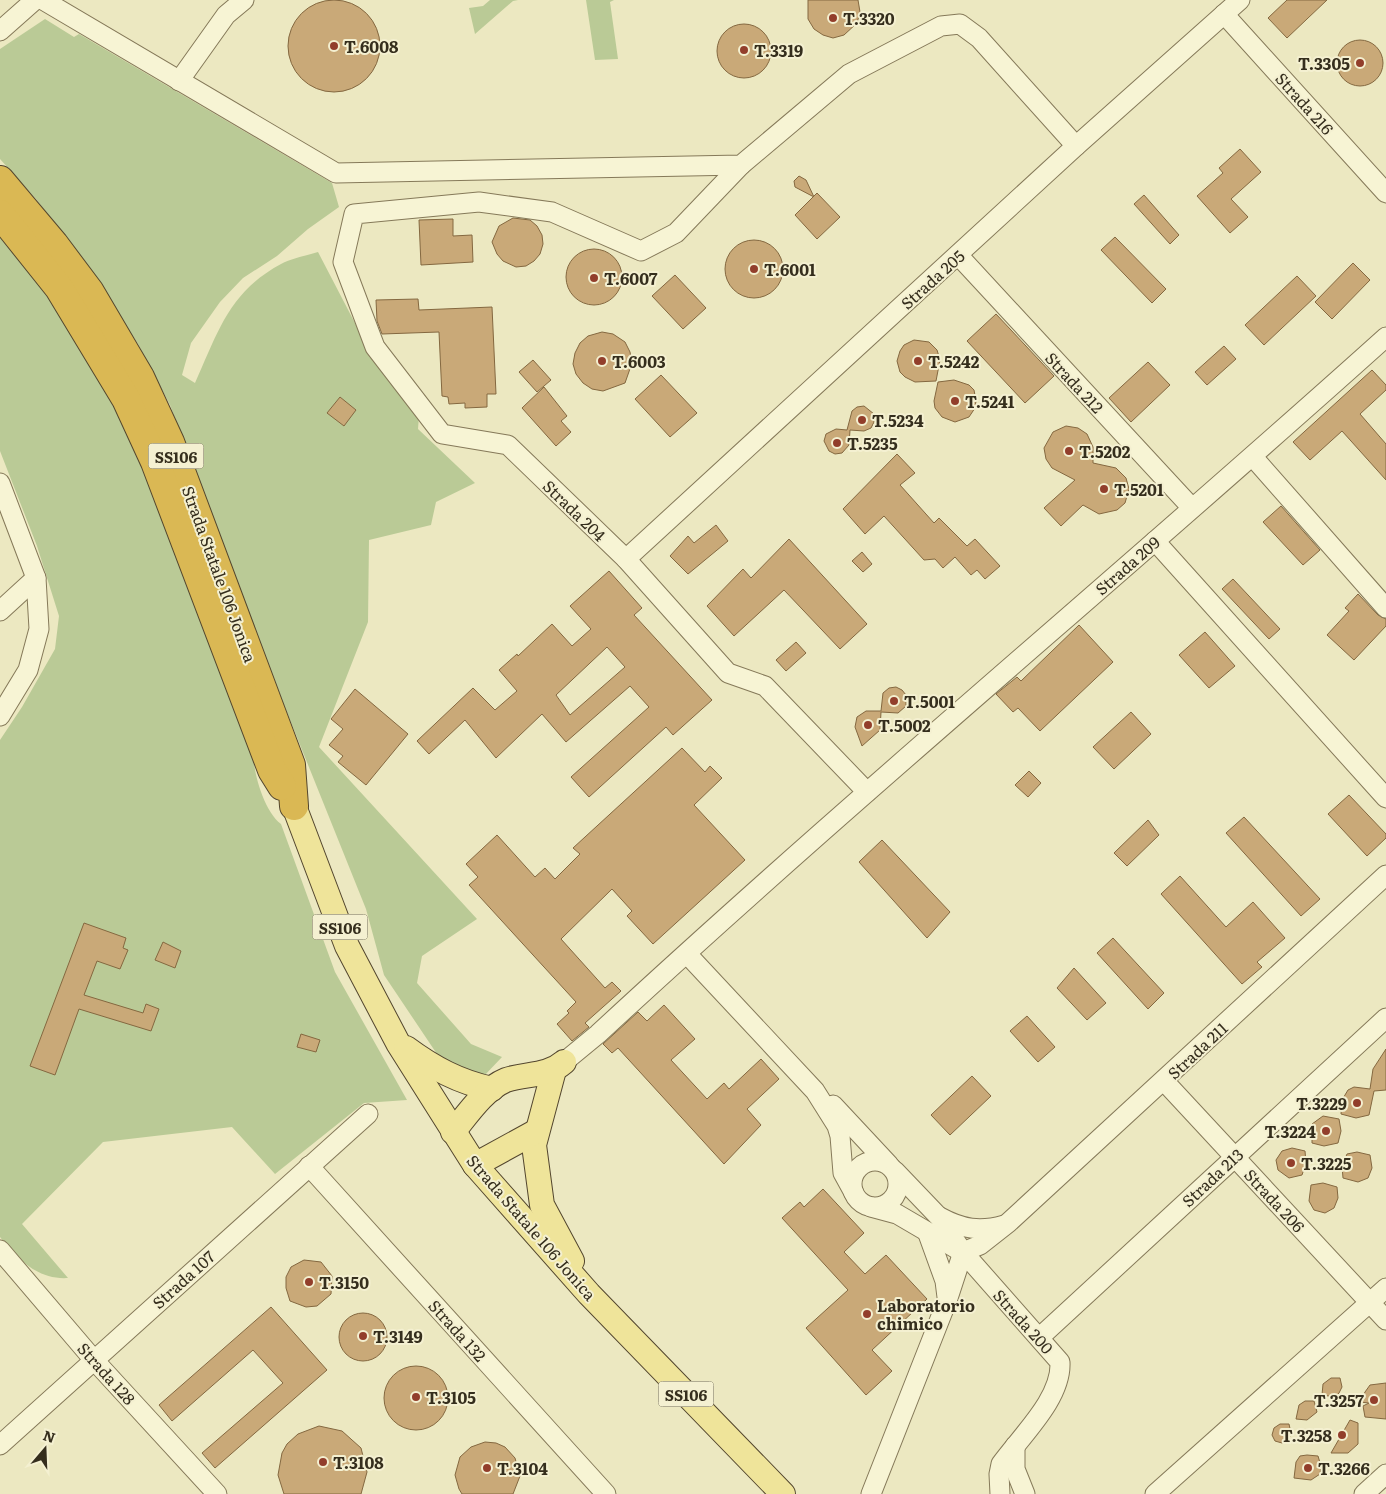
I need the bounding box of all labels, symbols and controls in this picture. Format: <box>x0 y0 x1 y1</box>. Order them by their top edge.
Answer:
place label: T.3320 <box>843 6 895 30</box>
marker: T.3320 <box>827 12 839 24</box>
place label: T.6008 <box>344 34 399 58</box>
place label: T.3319 <box>754 38 803 62</box>
marker: T.6008 <box>328 40 340 52</box>
marker: T.3319 <box>738 44 750 56</box>
place label: T.3305 <box>1298 51 1350 75</box>
marker: T.3305 <box>1354 57 1366 69</box>
street label: Strada 216 <box>1270 67 1340 140</box>
street label: Strada 205 <box>895 244 969 314</box>
place label: T.6001 <box>764 257 816 281</box>
marker: T.6001 <box>748 263 760 275</box>
place label: T.6007 <box>604 266 658 290</box>
marker: T.6007 <box>588 272 600 284</box>
street label: Strada 212 <box>1040 346 1110 418</box>
place label: T.6003 <box>612 349 666 373</box>
place label: T.5242 <box>928 349 980 373</box>
marker: T.6003 <box>596 355 608 367</box>
marker: T.5242 <box>912 355 924 367</box>
place label: T.5241 <box>965 389 1015 413</box>
marker: T.5241 <box>949 395 961 407</box>
place label: T.5234 <box>872 408 924 432</box>
marker: T.5234 <box>856 414 868 426</box>
place label: T.5235 <box>847 431 898 455</box>
marker: T.5235 <box>831 437 843 449</box>
place label: T.5202 <box>1079 439 1131 463</box>
road number: SS106 <box>148 444 204 468</box>
marker: T.5202 <box>1063 445 1075 457</box>
street label: Strada 204 <box>538 474 612 546</box>
place label: T.5201 <box>1114 477 1164 501</box>
street label: Strada Statale 106 Jonica <box>177 482 263 666</box>
marker: T.5201 <box>1098 483 1110 495</box>
street label: Strada 209 <box>1089 530 1165 600</box>
place label: T.5001 <box>904 689 955 713</box>
marker: T.5001 <box>888 695 900 707</box>
place label: T.5002 <box>878 713 931 737</box>
marker: T.5002 <box>862 719 874 731</box>
road number: SS106 <box>312 914 368 940</box>
street label: Strada 211 <box>1162 1016 1233 1084</box>
place label: T.3229 <box>1296 1091 1347 1115</box>
marker: T.3229 <box>1351 1097 1363 1109</box>
place label: T.3224 <box>1265 1119 1316 1143</box>
marker: T.3224 <box>1320 1125 1332 1137</box>
street label: Strada 213 <box>1176 1142 1248 1212</box>
street label: Strada Statale 106 Jonica <box>462 1149 602 1305</box>
place label: T.3225 <box>1301 1151 1352 1175</box>
marker: T.3225 <box>1285 1157 1297 1169</box>
street label: Strada 206 <box>1239 1163 1311 1237</box>
street label: Strada 107 <box>146 1244 220 1314</box>
place label: T.3150 <box>319 1270 369 1294</box>
marker: T.3150 <box>303 1276 315 1288</box>
street label: Strada 200 <box>988 1283 1060 1359</box>
place label: Laboratorio chimico <box>877 1293 975 1335</box>
street label: Strada 132 <box>424 1294 492 1366</box>
marker: Laboratorio chimico <box>861 1308 873 1320</box>
place label: T.3149 <box>373 1324 423 1348</box>
marker: T.3149 <box>357 1330 369 1342</box>
street label: Strada 128 <box>72 1336 142 1410</box>
road number: SS106 <box>658 1382 714 1406</box>
place label: T.3105 <box>426 1385 476 1409</box>
place label: T.3257 <box>1314 1388 1364 1412</box>
marker: T.3105 <box>410 1391 422 1403</box>
marker: T.3257 <box>1368 1394 1380 1406</box>
place label: T.3258 <box>1281 1423 1333 1447</box>
north arrow <box>20 1424 70 1474</box>
text: N <box>41 1424 59 1447</box>
marker: T.3258 <box>1336 1429 1348 1441</box>
place label: T.3108 <box>333 1450 384 1474</box>
marker: T.3108 <box>317 1456 329 1468</box>
place label: T.3104 <box>497 1456 548 1480</box>
place label: T.3266 <box>1318 1456 1370 1480</box>
marker: T.3104 <box>481 1462 493 1474</box>
marker: T.3266 <box>1302 1462 1314 1474</box>

